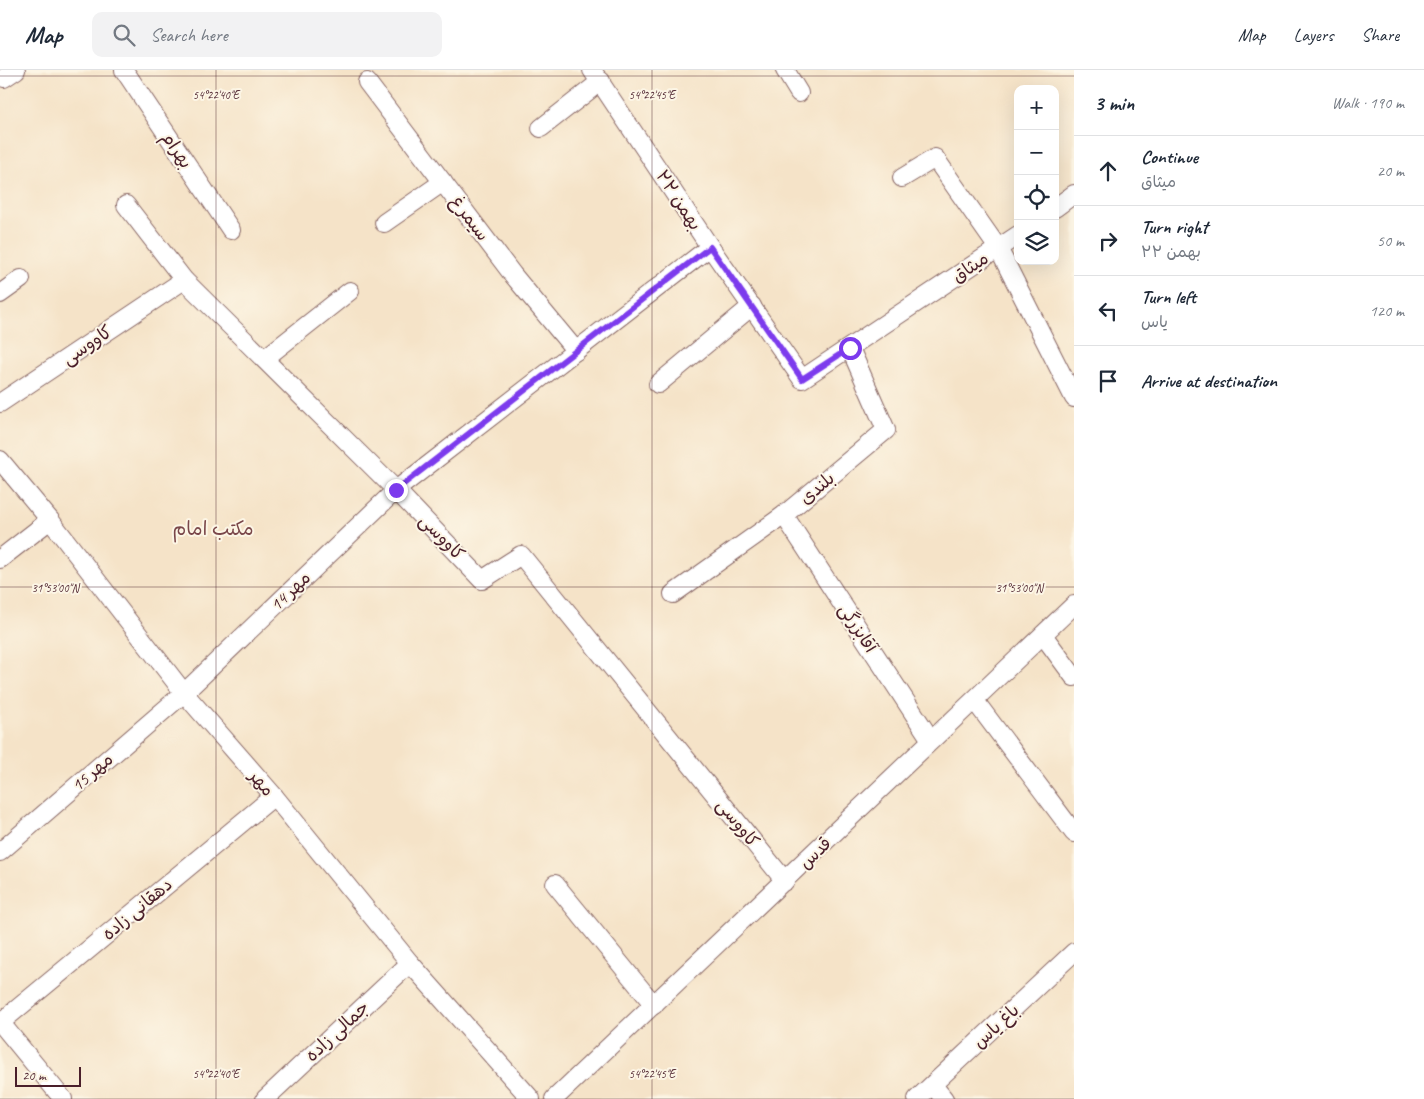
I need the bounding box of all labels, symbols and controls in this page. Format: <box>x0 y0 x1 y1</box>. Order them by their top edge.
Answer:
search box <box>92 12 442 57</box>
text: Map <box>25 20 62 50</box>
icon: search <box>110 21 138 49</box>
text: Search here <box>150 23 228 47</box>
text: Map <box>1238 24 1266 46</box>
text: Layers <box>1294 24 1333 46</box>
text: Share <box>1361 24 1399 46</box>
map controls <box>1014 85 1059 265</box>
button: + <box>1014 85 1059 130</box>
text: 54°22'40"E <box>193 87 241 103</box>
text: 54°22'45"E <box>629 87 677 103</box>
text: 3 min <box>1094 90 1134 116</box>
text: Walk · 190 m <box>1332 93 1404 113</box>
street label: بهرام <box>154 127 197 174</box>
button: − <box>1014 130 1059 175</box>
text: Continue <box>1141 145 1198 169</box>
icon: ahead <box>1094 157 1122 185</box>
text: 20 m <box>1377 161 1404 181</box>
street label: ۲۲ بهمن <box>651 166 707 234</box>
text: میثاق <box>1141 172 1176 192</box>
button: locate <box>1014 175 1059 220</box>
street label: سیمرغ <box>445 191 494 246</box>
text: Turn right <box>1141 215 1208 239</box>
button: layers <box>1014 220 1059 265</box>
icon: right <box>1094 227 1122 255</box>
text: 50 m <box>1377 231 1404 251</box>
text: ۲۲ بهمن <box>1141 242 1201 262</box>
street label: میثاق <box>948 247 992 287</box>
text: Turn left <box>1141 285 1196 309</box>
icon: left <box>1094 297 1122 325</box>
text: 120 m <box>1370 301 1404 321</box>
text: یاس <box>1141 312 1168 332</box>
street label: کاووسی <box>58 320 117 370</box>
route start <box>839 337 862 360</box>
icon: arrive <box>1094 367 1122 395</box>
text: Arrive at destination <box>1141 369 1277 393</box>
street label: بلندی <box>795 467 839 509</box>
route end <box>385 479 408 502</box>
street label: کاووسی <box>415 509 470 565</box>
district label: مکتب امام <box>172 517 254 543</box>
street label: مهر 14 <box>265 566 315 616</box>
text: 31°53'00"N <box>31 580 80 596</box>
text: 31°53'00"N <box>995 580 1044 596</box>
street label: آقابزرگی <box>834 599 883 658</box>
street label: مهر 15 <box>67 748 117 796</box>
street label: مهر <box>243 764 279 801</box>
street label: کاووسی <box>712 794 764 852</box>
street label: قدس <box>794 832 836 874</box>
street label: دهقانی زاده <box>97 873 177 945</box>
street label: جمالی زاده <box>300 996 374 1066</box>
street label: باغ یاس <box>968 999 1025 1054</box>
scale bar <box>15 1064 81 1087</box>
text: 54°22'40"E <box>193 1066 241 1082</box>
text: 54°22'45"E <box>629 1066 677 1082</box>
text: 20 m <box>22 1067 46 1084</box>

